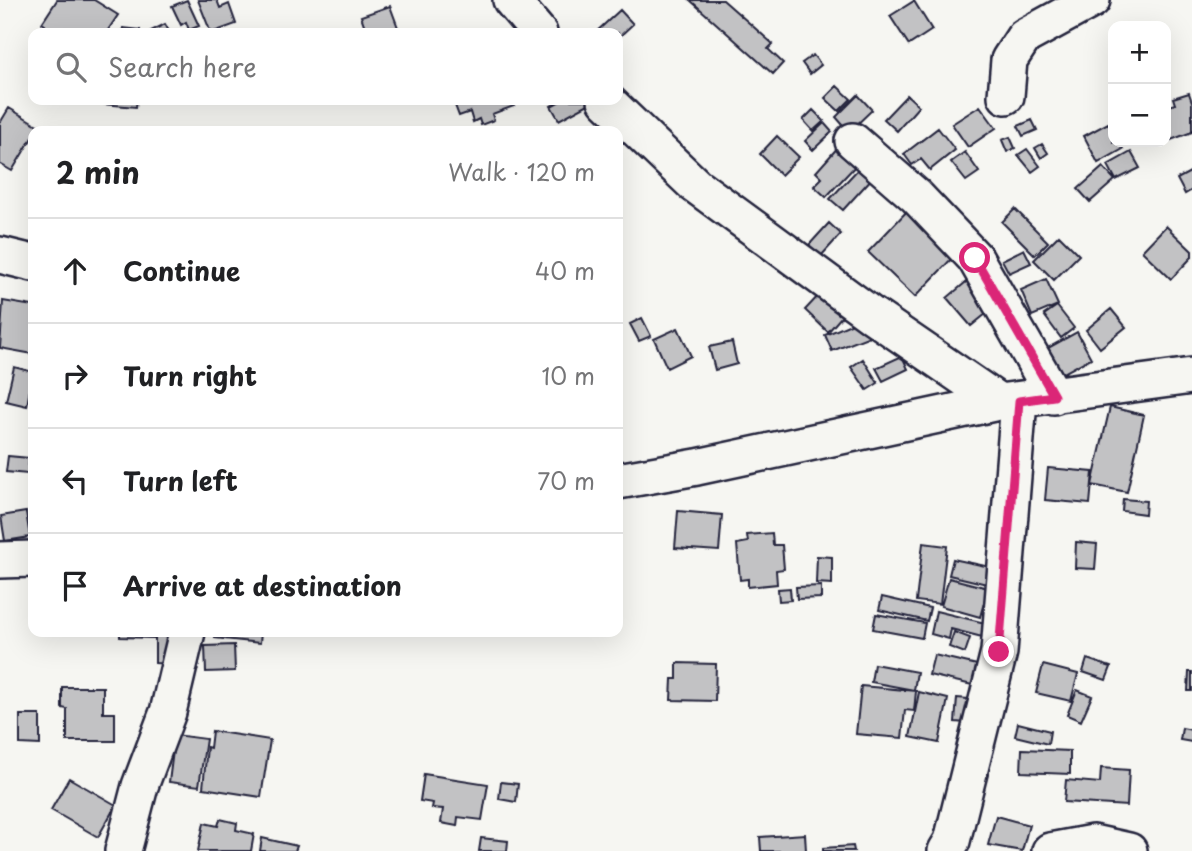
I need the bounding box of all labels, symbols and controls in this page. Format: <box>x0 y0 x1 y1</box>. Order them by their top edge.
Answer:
map controls <box>1108 21 1171 147</box>
button: + <box>1108 21 1171 84</box>
search box <box>28 28 623 105</box>
text: Search here <box>108 47 257 86</box>
icon: search <box>52 48 90 86</box>
button: − <box>1108 84 1171 147</box>
text: 2 min <box>56 149 140 194</box>
text: Walk · 120 m <box>448 154 595 189</box>
route start <box>959 242 990 273</box>
text: Continue <box>123 251 240 290</box>
icon: ahead <box>56 252 94 290</box>
text: 40 m <box>535 253 595 288</box>
text: Turn right <box>123 356 257 395</box>
icon: right <box>56 357 94 395</box>
text: 10 m <box>541 358 595 393</box>
text: Turn left <box>123 461 238 500</box>
icon: left <box>56 462 94 500</box>
text: 70 m <box>537 463 595 498</box>
text: Arrive at destination <box>123 566 402 605</box>
icon: arrive <box>56 567 94 605</box>
route end <box>983 636 1014 667</box>

